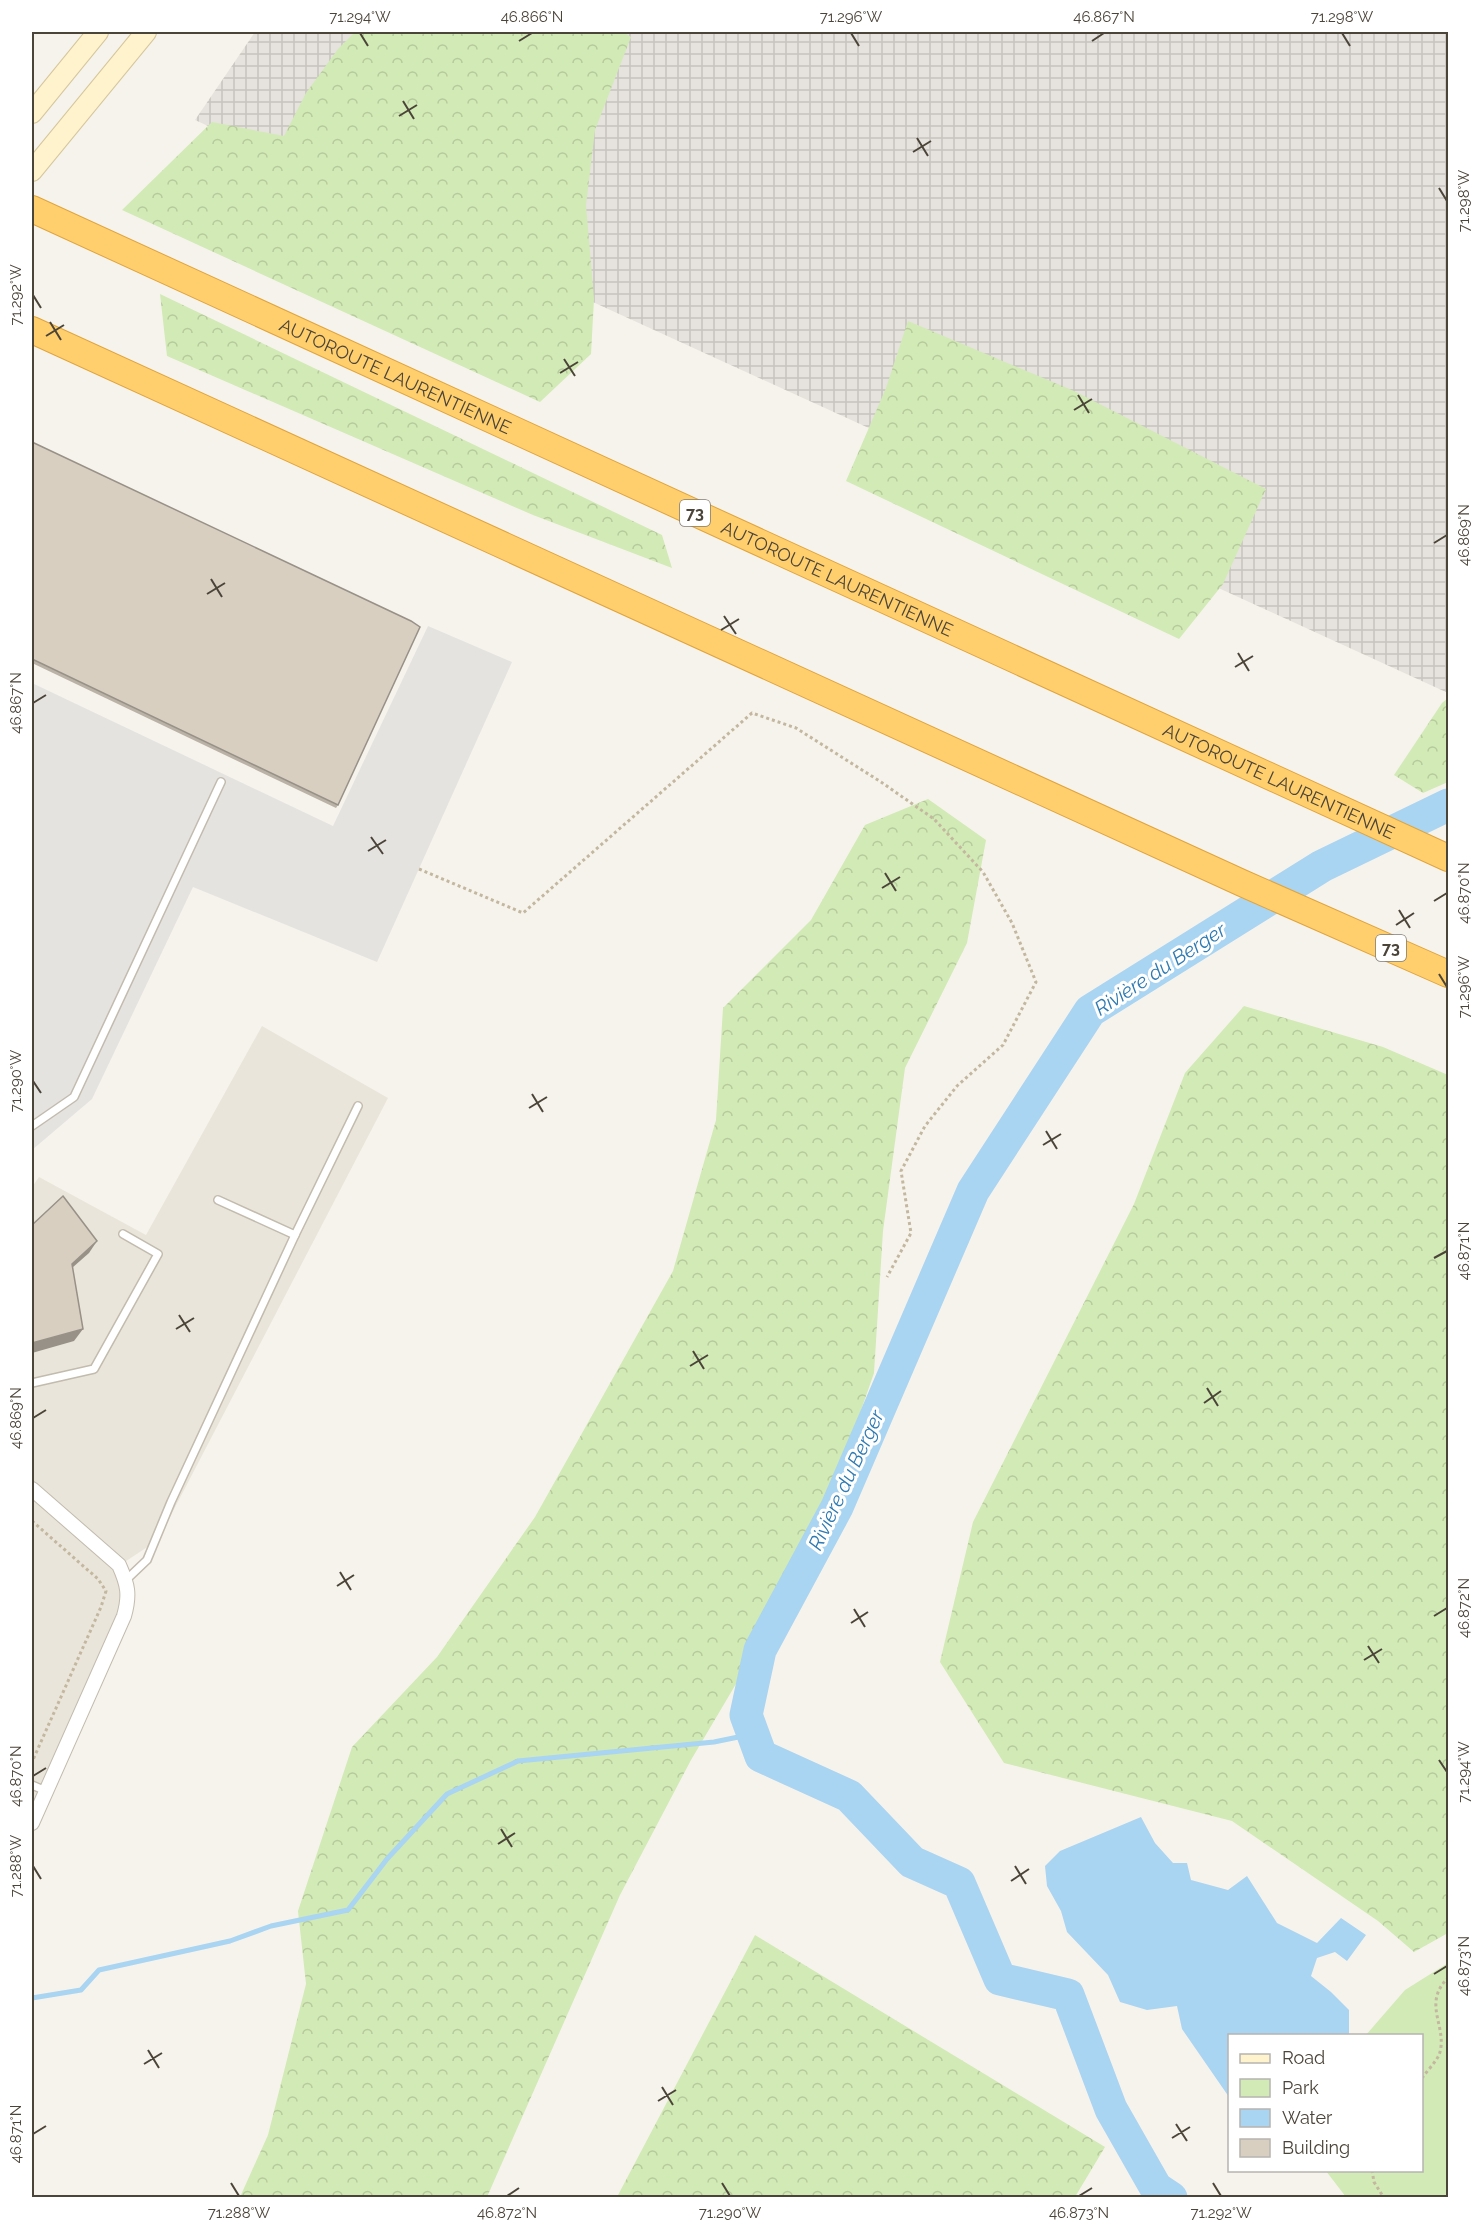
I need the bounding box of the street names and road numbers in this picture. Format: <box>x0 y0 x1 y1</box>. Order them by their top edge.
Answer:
street label: AUTOROUTE LAURENTIENNE <box>277 314 515 438</box>
road number: 73 <box>680 500 710 526</box>
street label: AUTOROUTE LAURENTIENNE <box>718 516 957 640</box>
street label: AUTOROUTE LAURENTIENNE <box>1160 719 1398 843</box>
road number: 73 <box>1376 935 1406 961</box>

